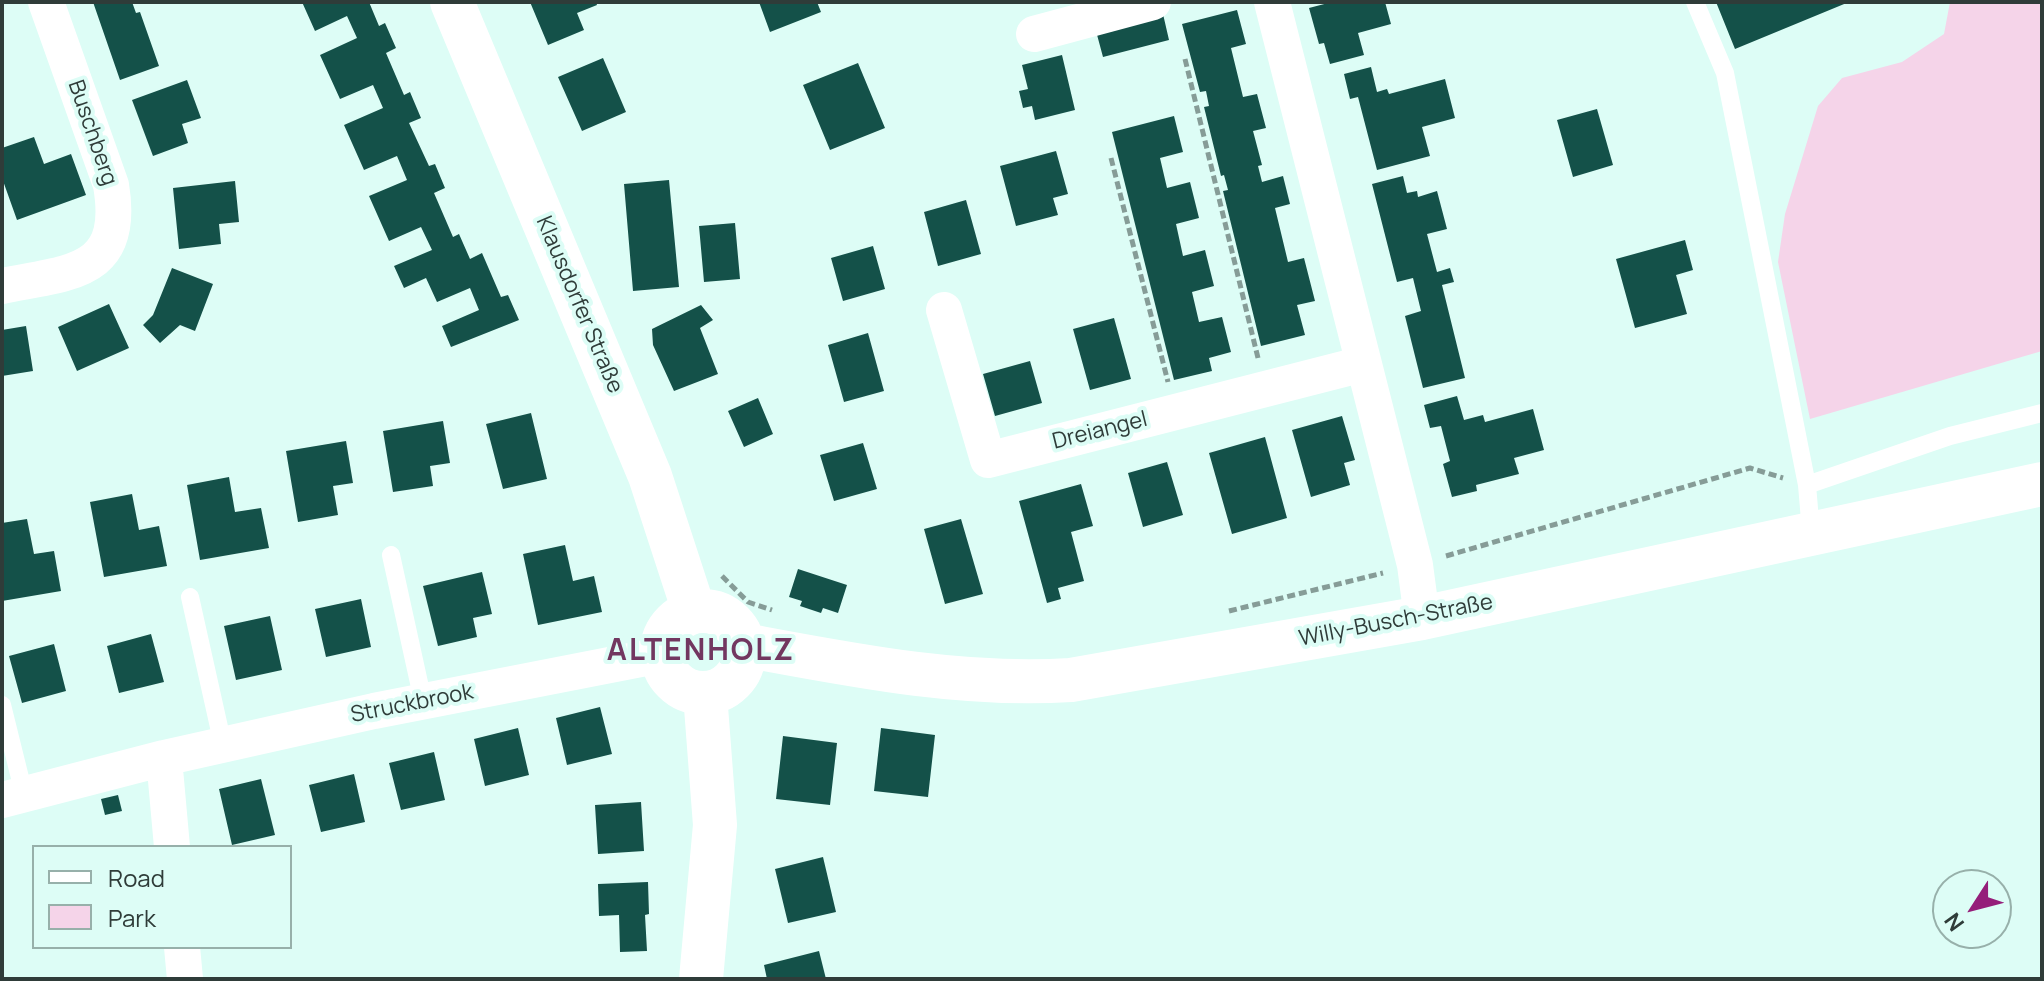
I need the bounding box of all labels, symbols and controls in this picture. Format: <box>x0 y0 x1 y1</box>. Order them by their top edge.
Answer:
street label: Buschberg <box>62 77 122 189</box>
street label: Klausdorfer Straße <box>530 213 628 397</box>
street label: Dreiangel <box>1050 406 1150 456</box>
street label: Willy-Busch-Straße <box>1297 589 1495 653</box>
district label: ALTENHOLZ <box>607 634 795 670</box>
street label: Struckbrook <box>349 679 475 729</box>
legend <box>32 845 292 949</box>
text: Road <box>108 861 165 894</box>
north arrow <box>1932 869 2012 949</box>
text: Park <box>108 901 156 934</box>
text: N <box>1937 907 1971 937</box>

